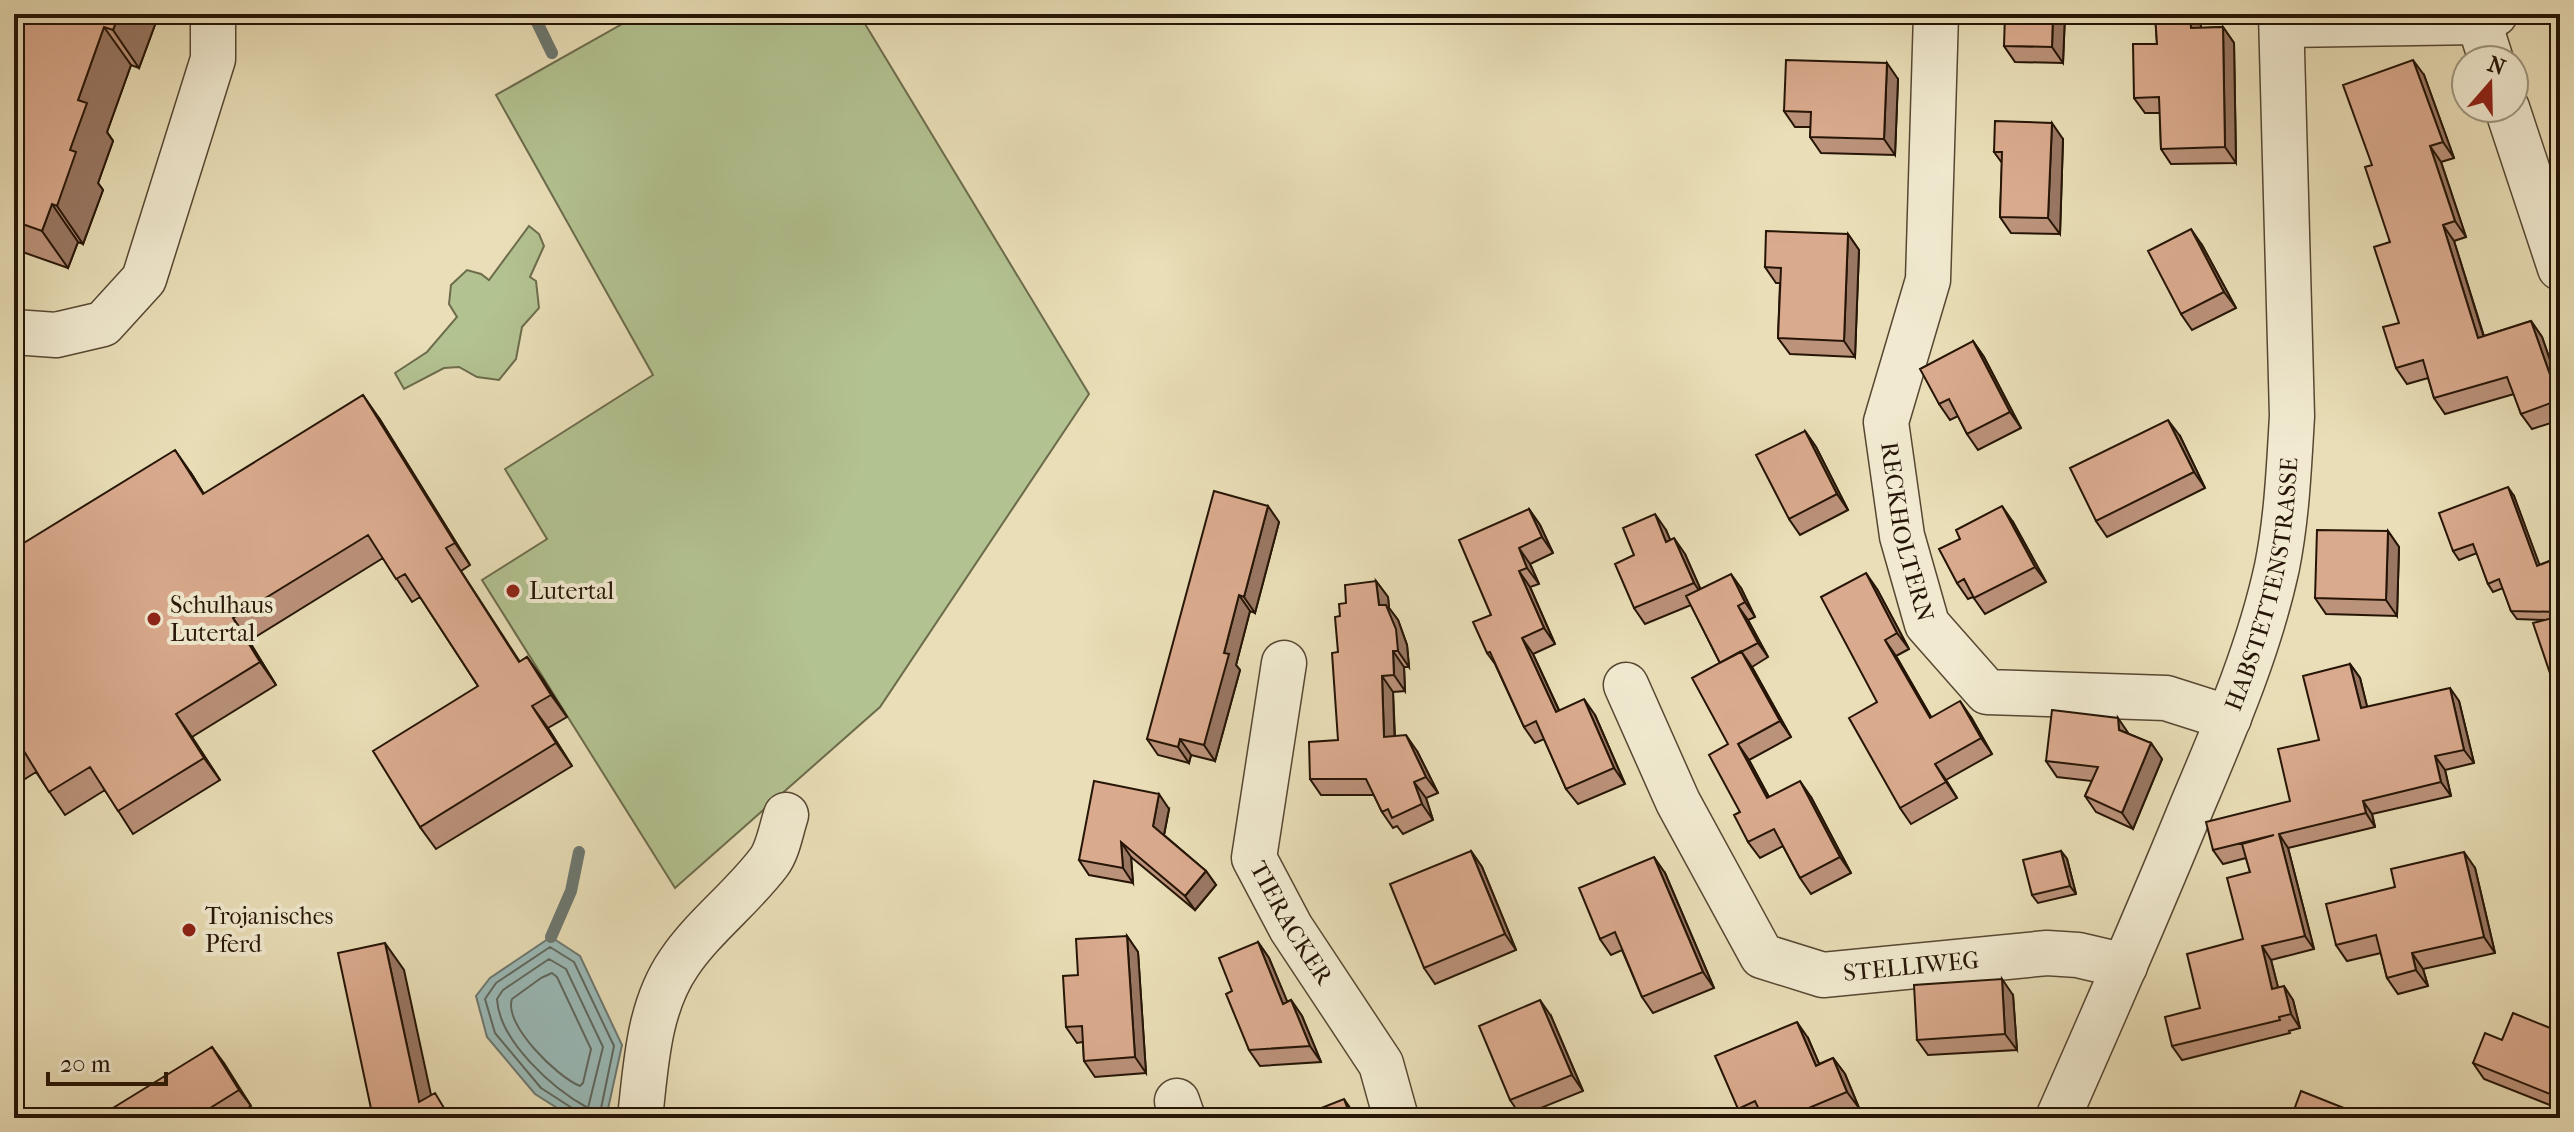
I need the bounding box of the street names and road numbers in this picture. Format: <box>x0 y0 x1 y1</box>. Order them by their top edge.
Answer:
street label: RECKHOLTERN <box>1875 440 1940 625</box>
street label: HABSTETTENSTRASSE <box>2219 456 2304 715</box>
street label: TIERACKER <box>1244 856 1339 991</box>
street label: STELLIWEG <box>1842 946 1981 987</box>

